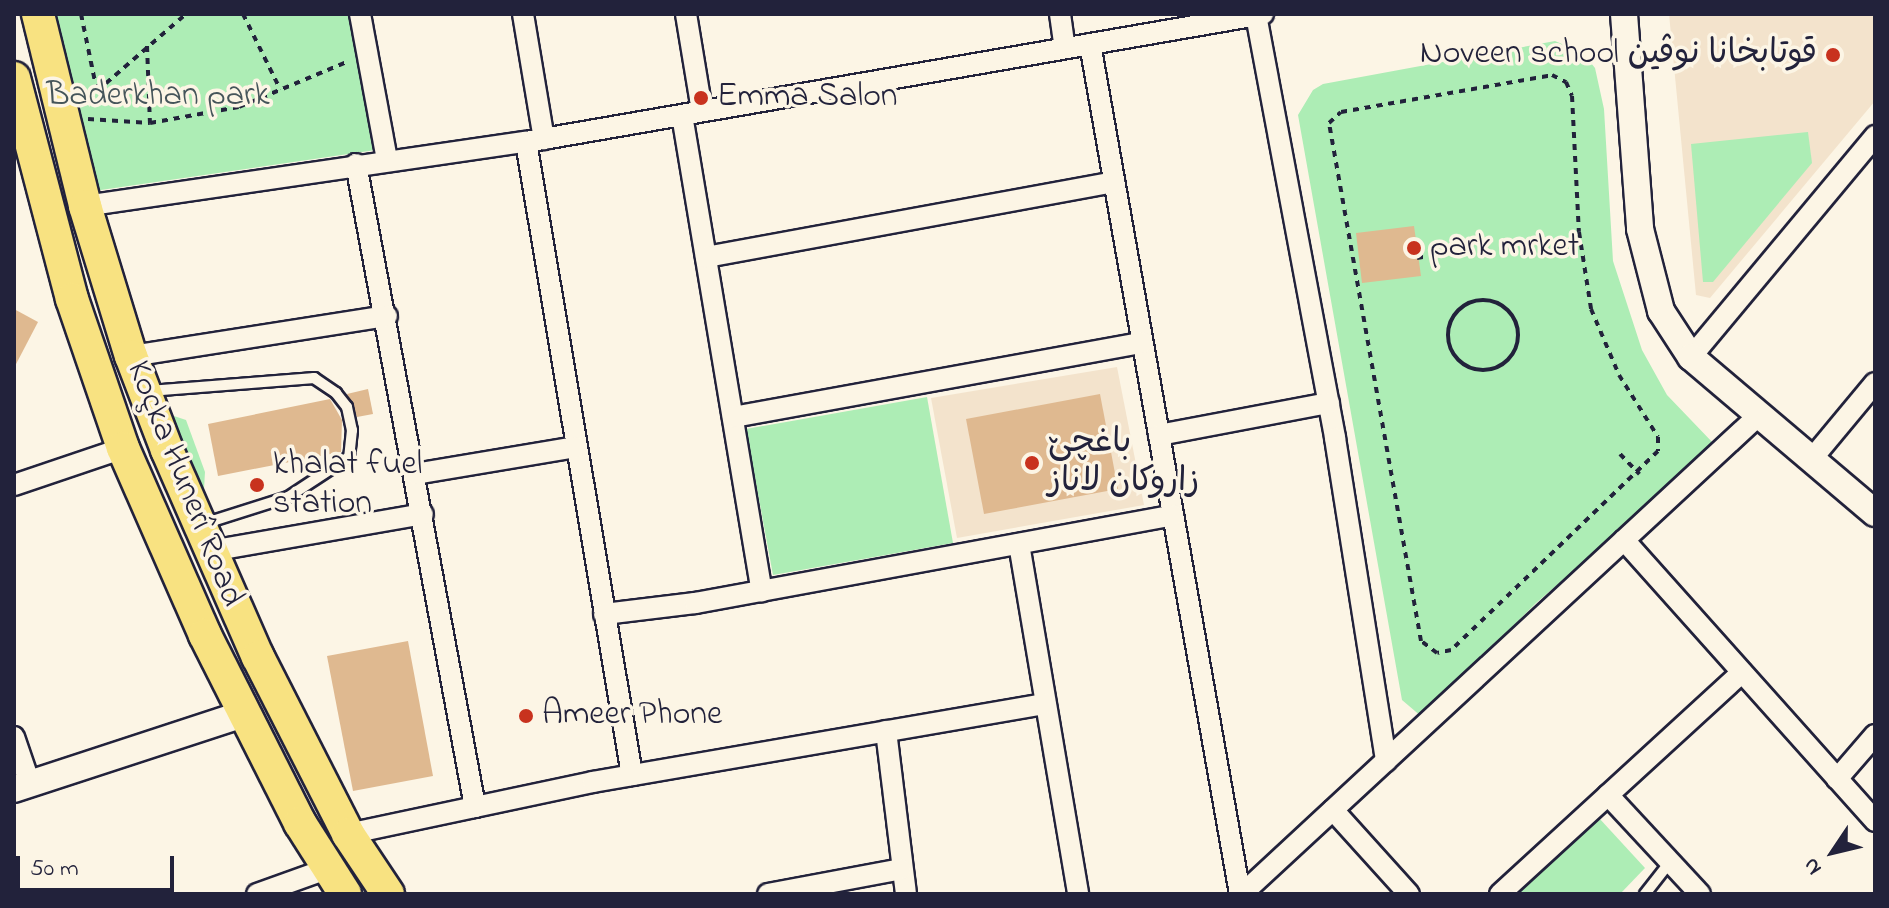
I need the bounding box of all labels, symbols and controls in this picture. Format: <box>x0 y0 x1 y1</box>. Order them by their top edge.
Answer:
place label: Noveen school قوتابخانا نوڤين <box>1420 35 1817 75</box>
marker: Noveen school قوتابخانا نوڤين <box>1824 46 1842 64</box>
park label: Baderkhan park <box>46 77 270 117</box>
place label: Emma Salon <box>717 78 898 118</box>
marker: Emma Salon <box>692 89 710 107</box>
place label: park mrket <box>1430 228 1579 268</box>
marker: park mrket <box>1405 239 1423 257</box>
street label: Koçka Hunerî Road <box>116 355 252 613</box>
place label: باغچێ زاروكان لاناز <box>1048 423 1199 502</box>
place label: khalat fuel station <box>273 445 422 524</box>
marker: باغچێ زاروكان لاناز <box>1023 454 1041 472</box>
marker: khalat fuel station <box>248 476 266 494</box>
place label: Ameer Phone <box>542 696 722 736</box>
marker: Ameer Phone <box>517 707 535 725</box>
north arrow <box>1793 812 1873 892</box>
scale bar <box>20 840 178 890</box>
text: N <box>1796 851 1831 881</box>
text: 50 m <box>30 852 79 887</box>

